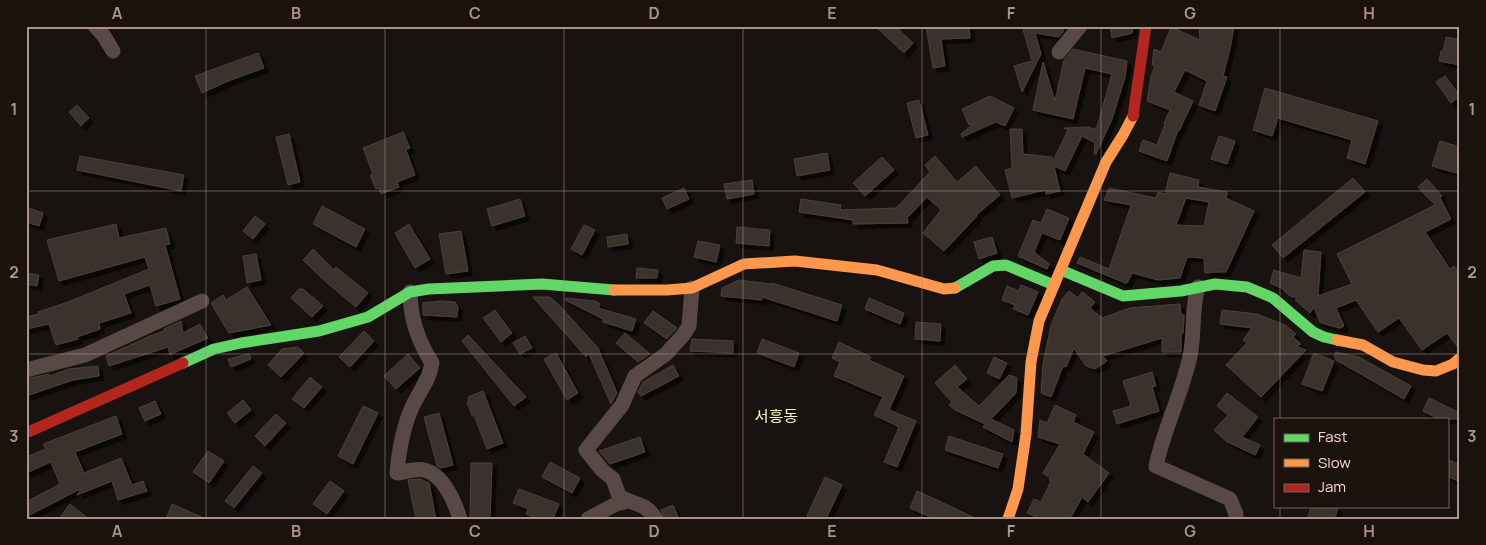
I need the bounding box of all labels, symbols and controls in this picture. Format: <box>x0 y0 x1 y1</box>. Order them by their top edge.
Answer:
text: A <box>112 2 123 24</box>
text: B <box>291 2 301 24</box>
text: C <box>469 2 481 24</box>
text: D <box>648 2 660 24</box>
text: E <box>827 2 837 24</box>
text: F <box>1007 2 1016 24</box>
text: G <box>1184 2 1196 24</box>
text: H <box>1363 2 1375 24</box>
text: 1 <box>10 98 18 120</box>
text: 1 <box>1468 98 1476 120</box>
text: 2 <box>9 261 19 283</box>
text: 2 <box>1467 261 1477 283</box>
district label: 서흥동 <box>754 405 798 427</box>
legend <box>1274 418 1448 508</box>
text: 3 <box>9 425 19 447</box>
text: 3 <box>1467 425 1477 447</box>
text: Fast <box>1318 426 1347 447</box>
text: Slow <box>1318 452 1351 473</box>
text: Jam <box>1318 476 1346 497</box>
text: A <box>112 520 123 542</box>
text: B <box>291 520 301 542</box>
text: C <box>469 520 481 542</box>
text: D <box>648 520 660 542</box>
text: E <box>827 520 837 542</box>
text: F <box>1007 520 1016 542</box>
text: G <box>1184 520 1196 542</box>
text: H <box>1363 520 1375 542</box>

